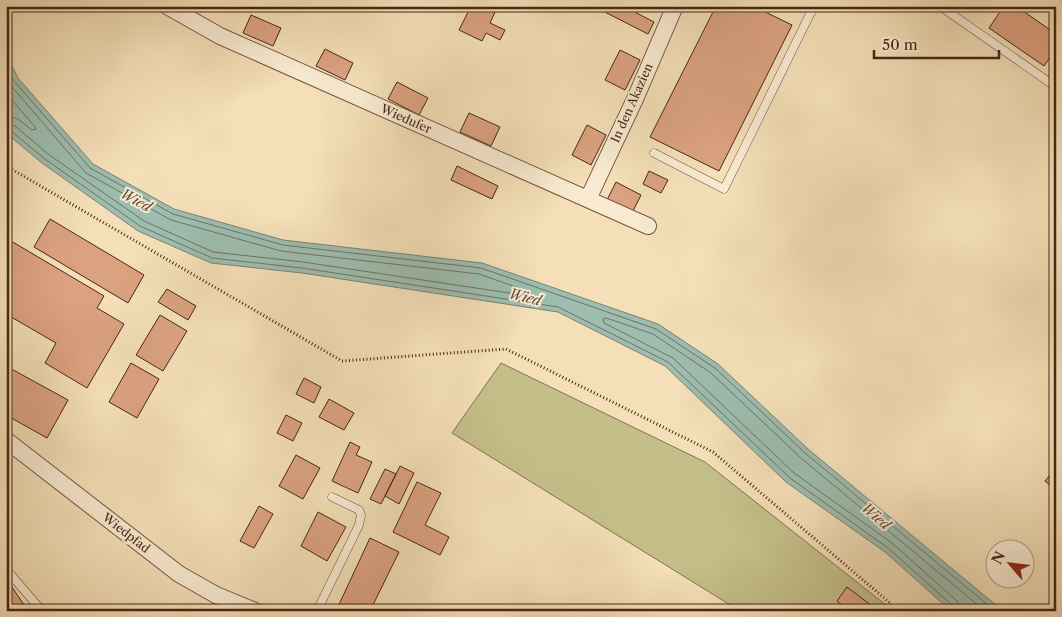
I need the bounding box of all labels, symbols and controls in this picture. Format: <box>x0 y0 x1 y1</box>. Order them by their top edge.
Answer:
scale bar <box>874 28 1000 60</box>
text: 50 m <box>882 35 918 54</box>
street label: In den Akazien <box>607 60 656 145</box>
street label: Wiedufer <box>378 100 434 136</box>
water label: Wied <box>117 184 156 216</box>
water label: Wied <box>507 284 545 310</box>
water label: Wied <box>858 499 895 535</box>
street label: Wiedpfad <box>99 509 154 556</box>
north arrow <box>984 540 1034 590</box>
text: N <box>988 548 1009 567</box>

